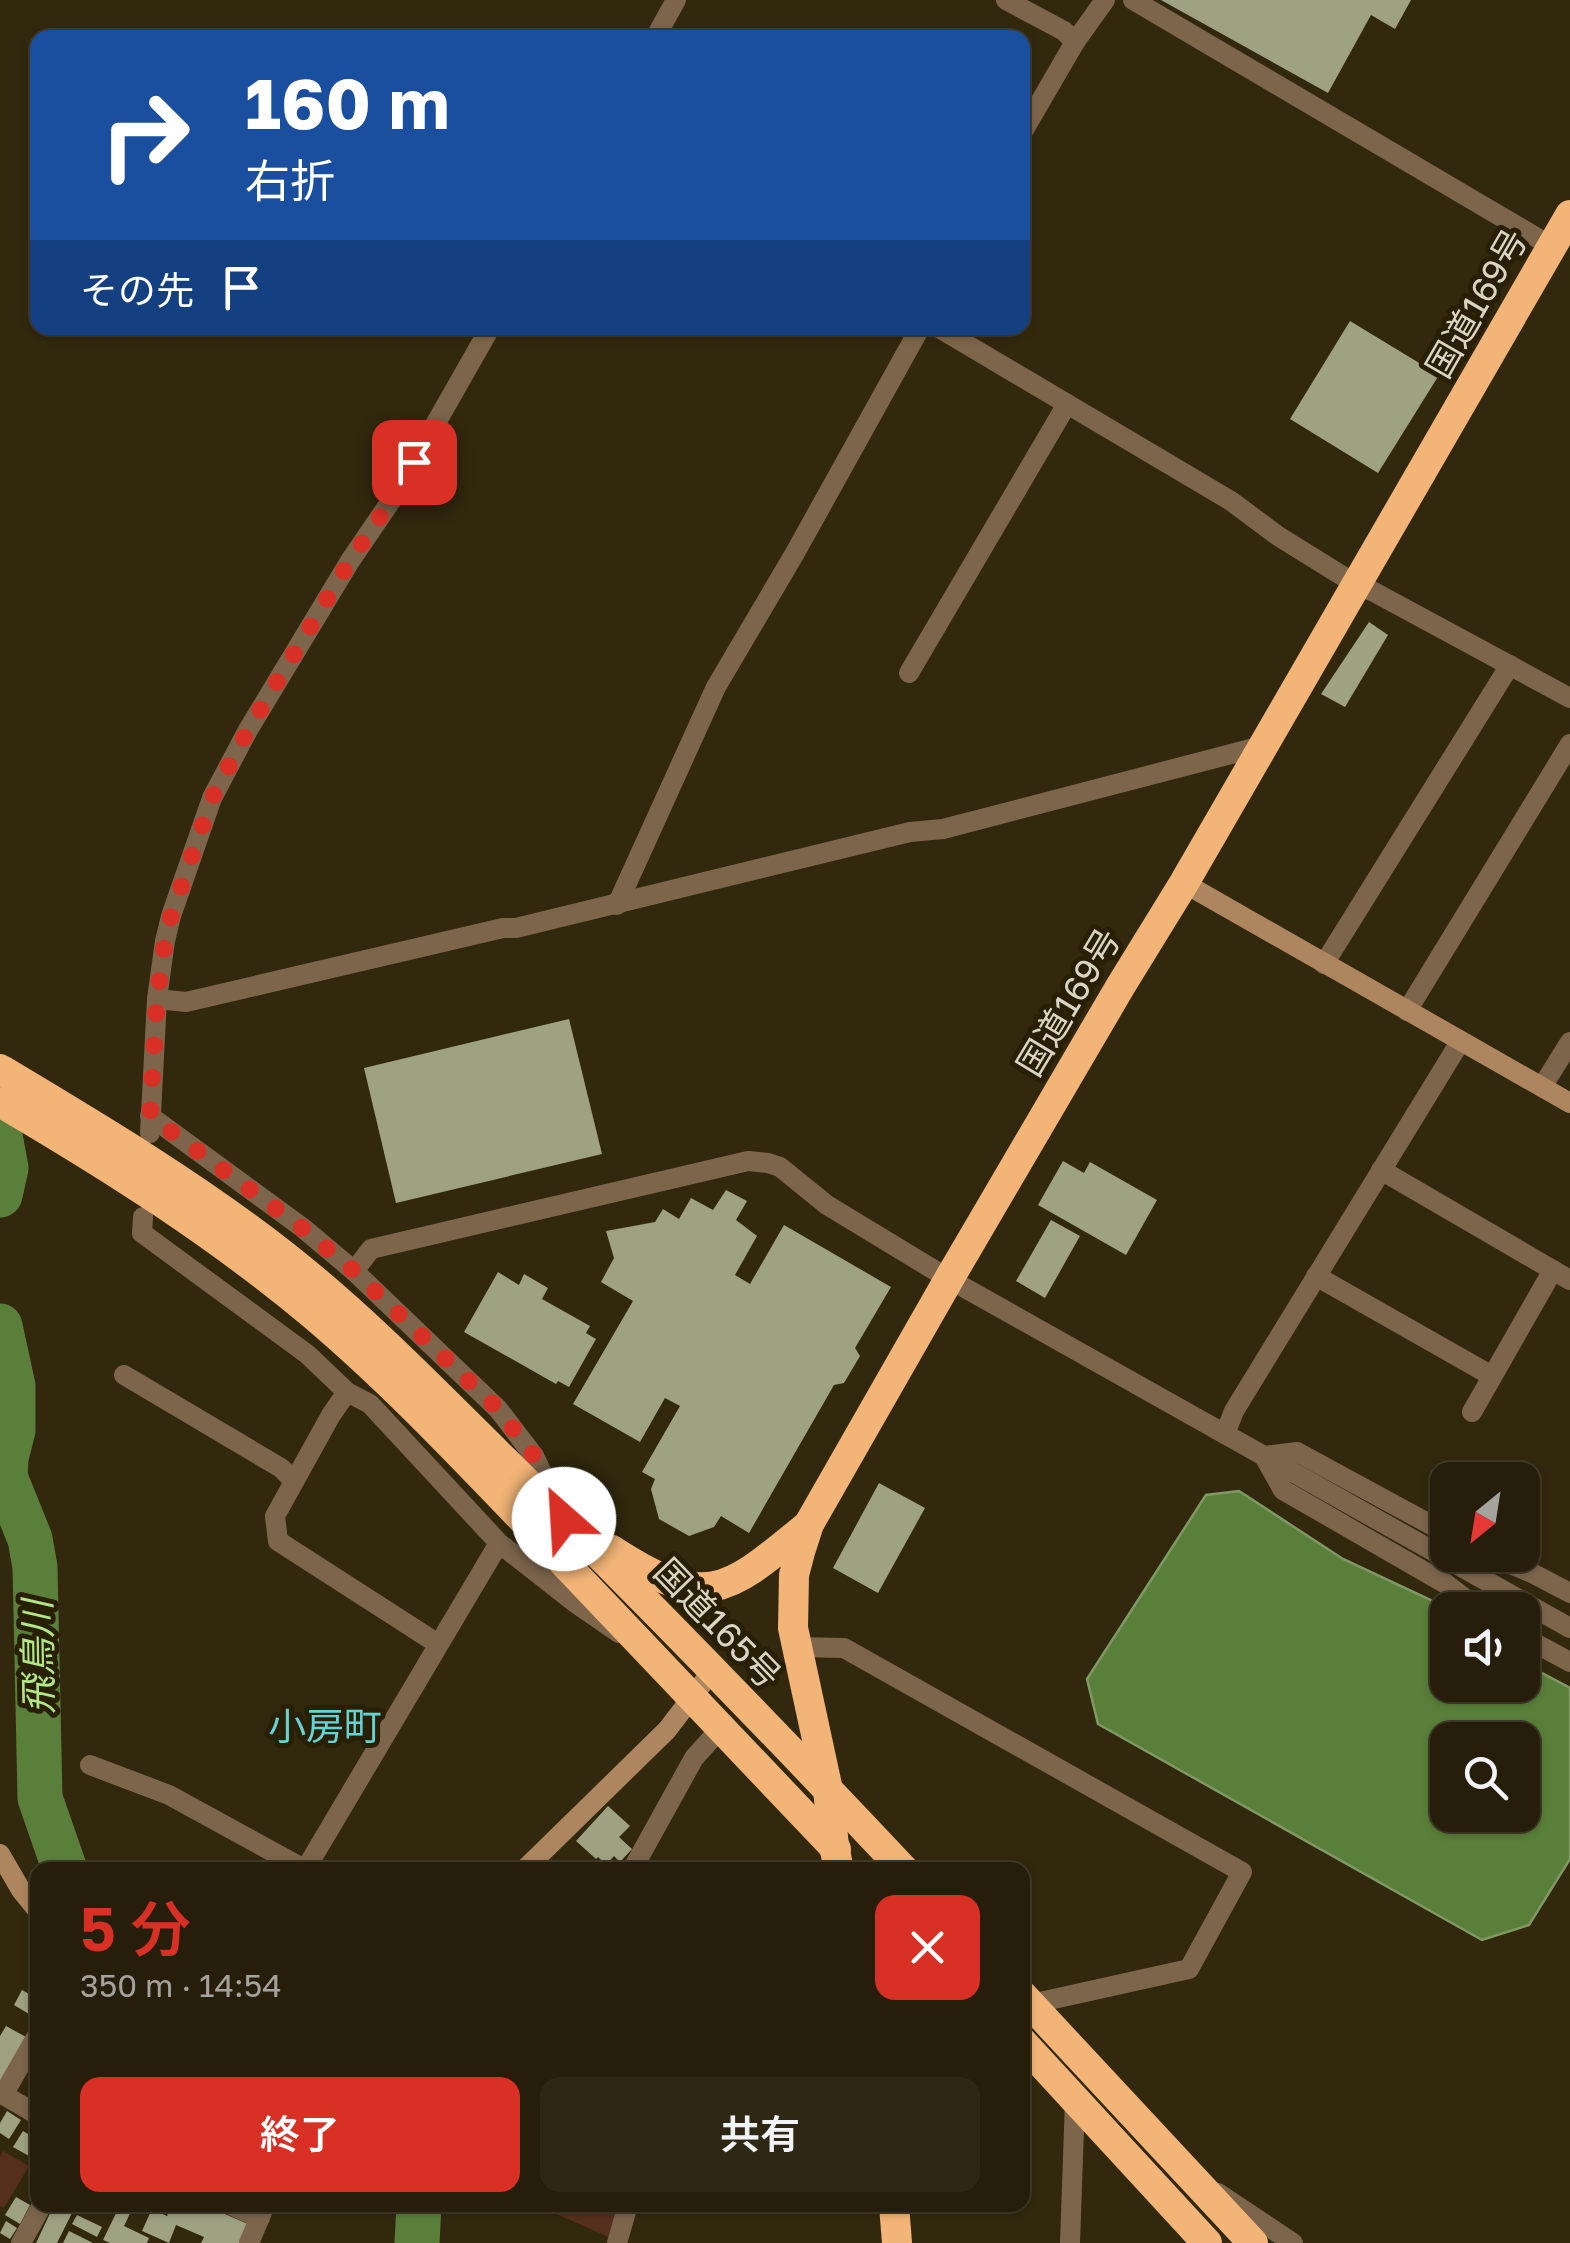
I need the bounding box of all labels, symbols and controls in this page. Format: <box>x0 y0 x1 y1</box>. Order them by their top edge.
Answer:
text: 160 m <box>245 60 450 144</box>
icon: right <box>80 70 210 200</box>
text: 右折 <box>245 153 335 207</box>
street label: 国道169号 <box>1417 221 1535 385</box>
icon: arrive <box>214 260 269 315</box>
text: その先 <box>80 267 194 312</box>
pin <box>372 420 457 505</box>
icon: arrive <box>387 435 442 490</box>
street label: 国道169号 <box>1008 921 1128 1083</box>
north arrow <box>1430 1462 1540 1572</box>
map controls <box>1430 1462 1540 1832</box>
position arrow <box>512 1467 616 1571</box>
street label: 国道165号 <box>646 1550 790 1696</box>
button: sound <box>1430 1592 1540 1702</box>
water label: 飛鳥川 <box>13 1596 60 1714</box>
district label: 小房町 <box>268 1703 382 1748</box>
button: search <box>1430 1722 1540 1832</box>
text: 5 分 <box>80 1892 191 1964</box>
button: close <box>875 1895 980 2000</box>
text: 350 m · 14:54 <box>80 1966 282 2004</box>
button: 終了 <box>80 2077 520 2192</box>
button: 共有 <box>540 2077 980 2192</box>

